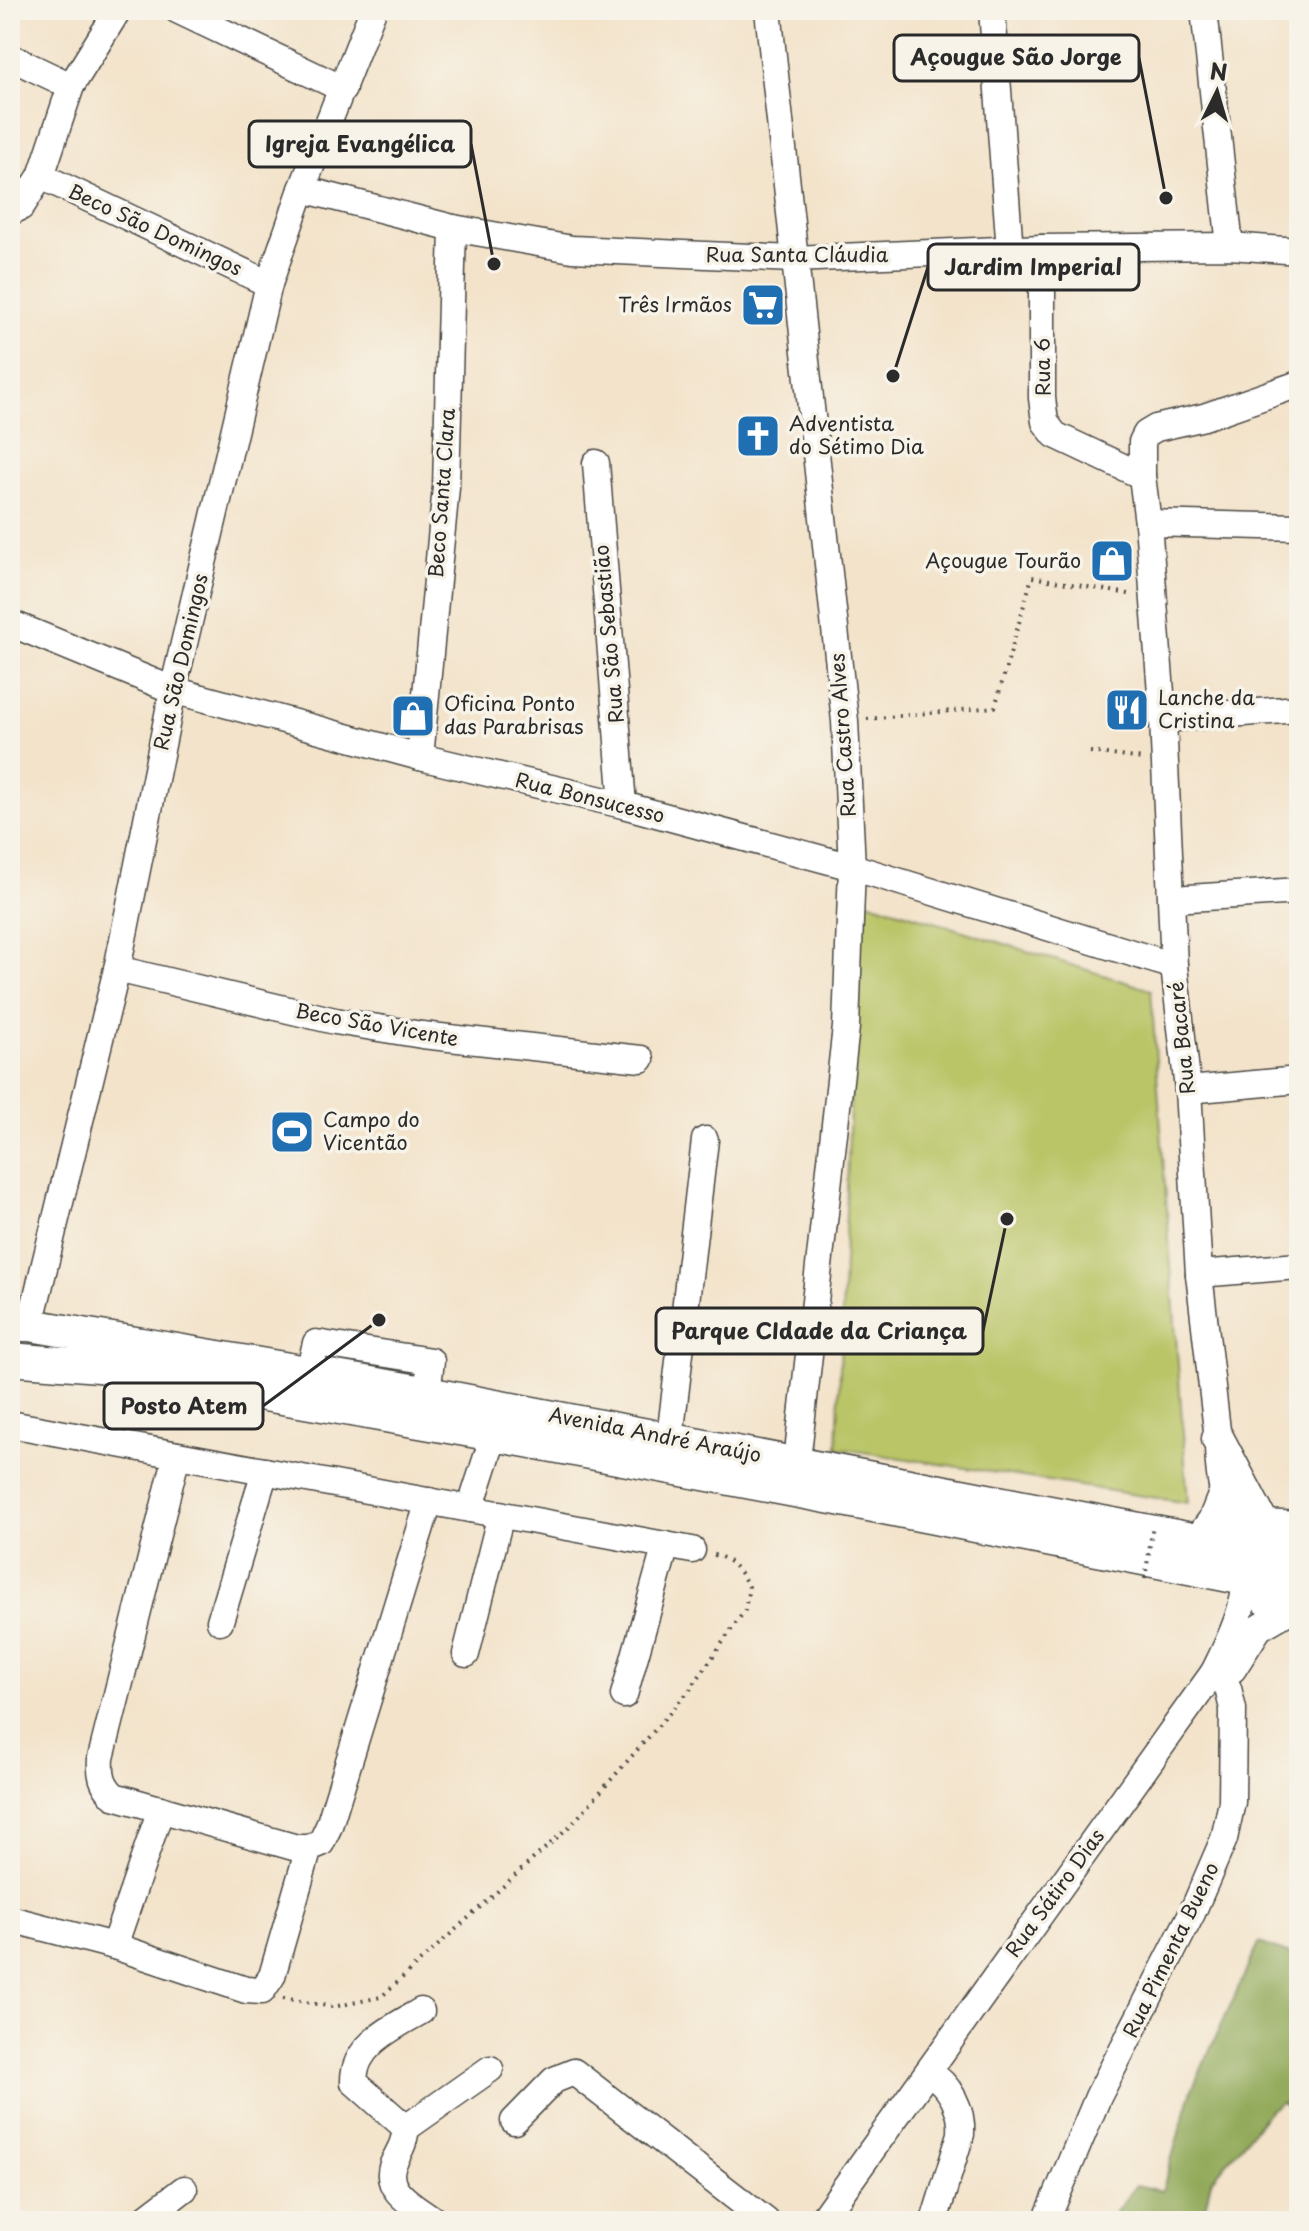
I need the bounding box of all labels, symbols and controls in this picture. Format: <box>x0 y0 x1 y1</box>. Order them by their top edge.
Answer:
callout: Açougue São Jorge <box>894 35 1139 81</box>
text: Açougue São Jorge <box>909 39 1122 72</box>
north arrow <box>1177 52 1257 132</box>
text: N <box>1209 53 1229 88</box>
callout: Igreja Evangélica <box>249 121 471 167</box>
text: Igreja Evangélica <box>265 126 456 159</box>
street label: Beco São Domingos <box>63 176 247 283</box>
street label: Rua Santa Cláudia <box>706 239 889 269</box>
callout: Jardim Imperial <box>928 244 1139 290</box>
text: Jardim Imperial <box>944 249 1122 282</box>
supermarket icon: Três Irmãos <box>739 281 787 329</box>
place label: Três Irmãos <box>618 289 732 319</box>
street label: Rua 6 <box>1026 338 1058 396</box>
street label: Beco Santa Clara <box>420 407 462 579</box>
place label: Adventista do Sétimo Dia <box>789 408 924 461</box>
church icon: Adventista do Sétimo Dia <box>734 412 782 460</box>
shop icon: Açougue Tourão <box>1088 537 1136 585</box>
street label: Rua São Sebastião <box>585 544 631 724</box>
place label: Açougue Tourão <box>925 545 1081 575</box>
street label: Rua São Domingos <box>145 570 215 753</box>
street label: Rua Castro Alves <box>821 652 863 818</box>
place label: Lanche da Cristina <box>1158 682 1255 735</box>
restaurant icon: Lanche da Cristina <box>1103 686 1151 734</box>
place label: Oficina Ponto das Parabrisas <box>444 688 584 741</box>
shop icon: Oficina Ponto das Parabrisas <box>389 692 437 740</box>
street label: Rua Bonsucesso <box>512 764 668 830</box>
street label: Rua Bacaré <box>1160 980 1202 1096</box>
street label: Beco São Vicente <box>293 995 461 1053</box>
place label: Campo do Vicentão <box>323 1104 420 1157</box>
sports icon: Campo do Vicentão <box>268 1108 316 1156</box>
callout: Parque CIdade da Criança <box>656 1308 983 1354</box>
text: Parque CIdade da Criança <box>671 1313 967 1346</box>
callout: Posto Atem <box>104 1383 263 1429</box>
text: Posto Atem <box>120 1388 248 1421</box>
street label: Avenida André Araújo <box>546 1399 764 1469</box>
street label: Rua Sátiro Dias <box>997 1822 1111 1963</box>
street label: Rua Pimenta Bueno <box>1115 1857 1226 2042</box>

